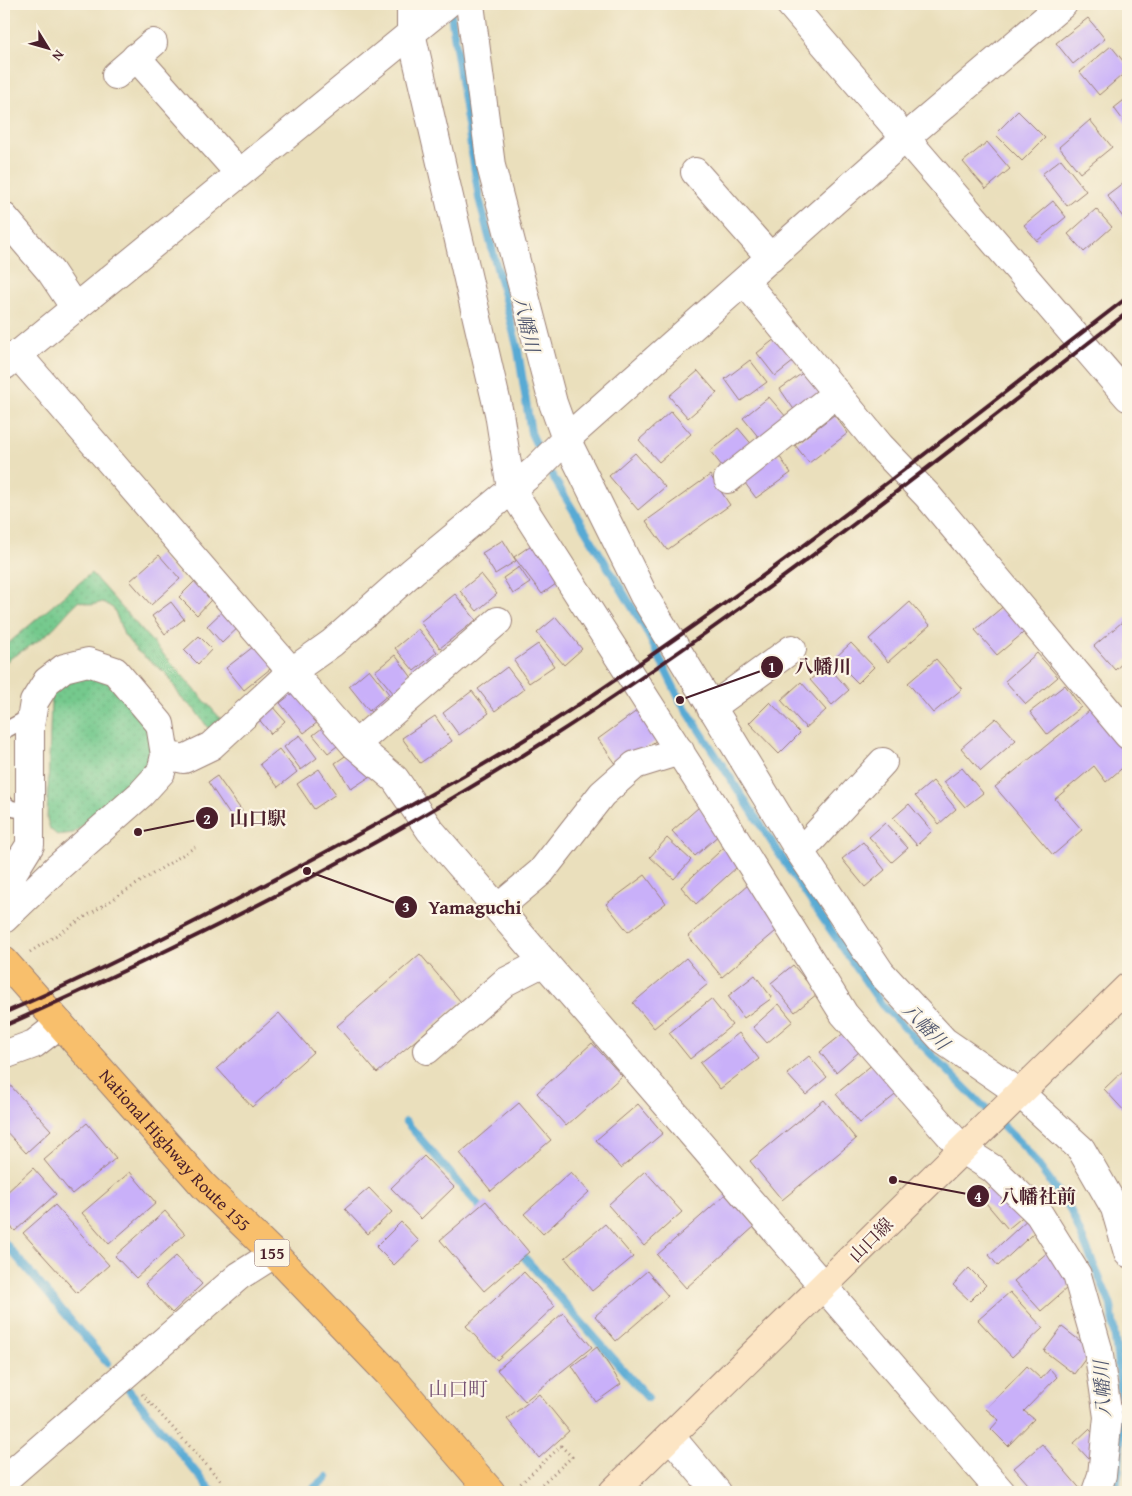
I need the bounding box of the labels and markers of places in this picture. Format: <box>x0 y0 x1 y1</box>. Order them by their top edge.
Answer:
callout: 八幡川 <box>759 650 861 684</box>
callout: 山口駅 <box>194 801 296 835</box>
callout: Yamaguchi <box>393 890 531 924</box>
callout: 八幡社前 <box>965 1179 1086 1213</box>

